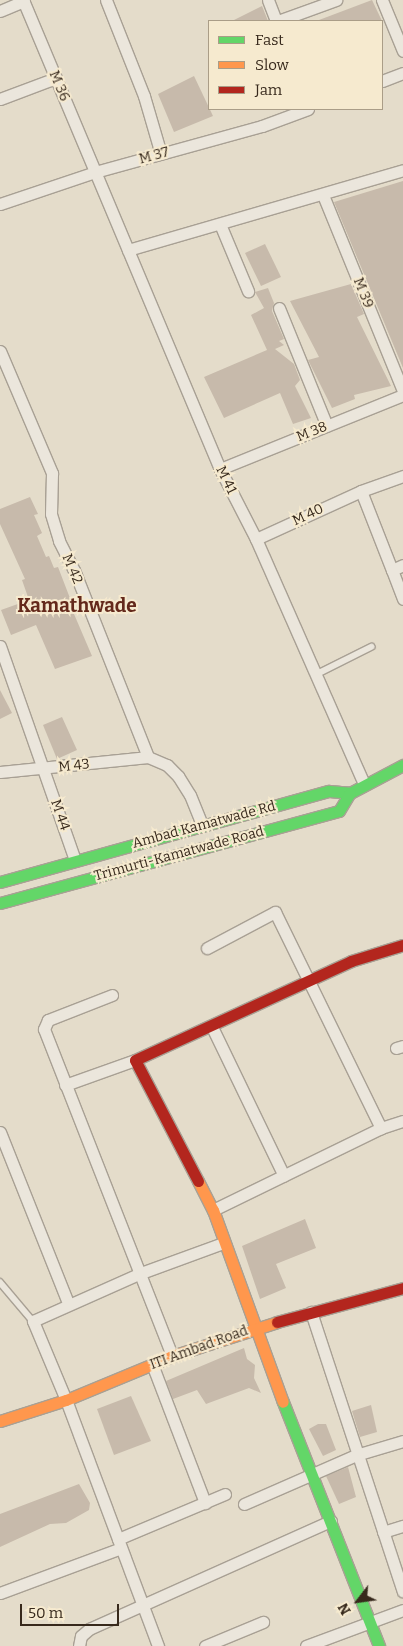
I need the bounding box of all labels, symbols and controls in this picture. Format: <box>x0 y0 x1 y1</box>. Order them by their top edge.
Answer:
legend <box>208 20 383 110</box>
text: Fast <box>255 31 284 49</box>
text: Slow <box>255 56 289 74</box>
street label: M 36 <box>45 68 73 104</box>
text: Jam <box>255 81 282 99</box>
street label: M 37 <box>137 144 171 168</box>
street label: M 39 <box>349 275 377 311</box>
street label: M 38 <box>294 418 330 446</box>
street label: M 41 <box>212 463 240 497</box>
street label: M 40 <box>290 501 326 529</box>
street label: M 42 <box>58 551 86 587</box>
district label: Kamathwade <box>17 595 137 617</box>
street label: M 43 <box>57 756 91 776</box>
street label: M 44 <box>47 797 73 833</box>
street label: Ambad Kamatwade Rd <box>131 798 277 852</box>
street label: Trimurti-Kamatwade Road <box>92 823 266 885</box>
street label: ITI Ambad Road <box>148 1322 250 1374</box>
north arrow <box>333 1576 383 1626</box>
scale bar <box>22 1594 121 1626</box>
text: N <box>335 1600 355 1618</box>
text: 50 m <box>28 1604 63 1622</box>

